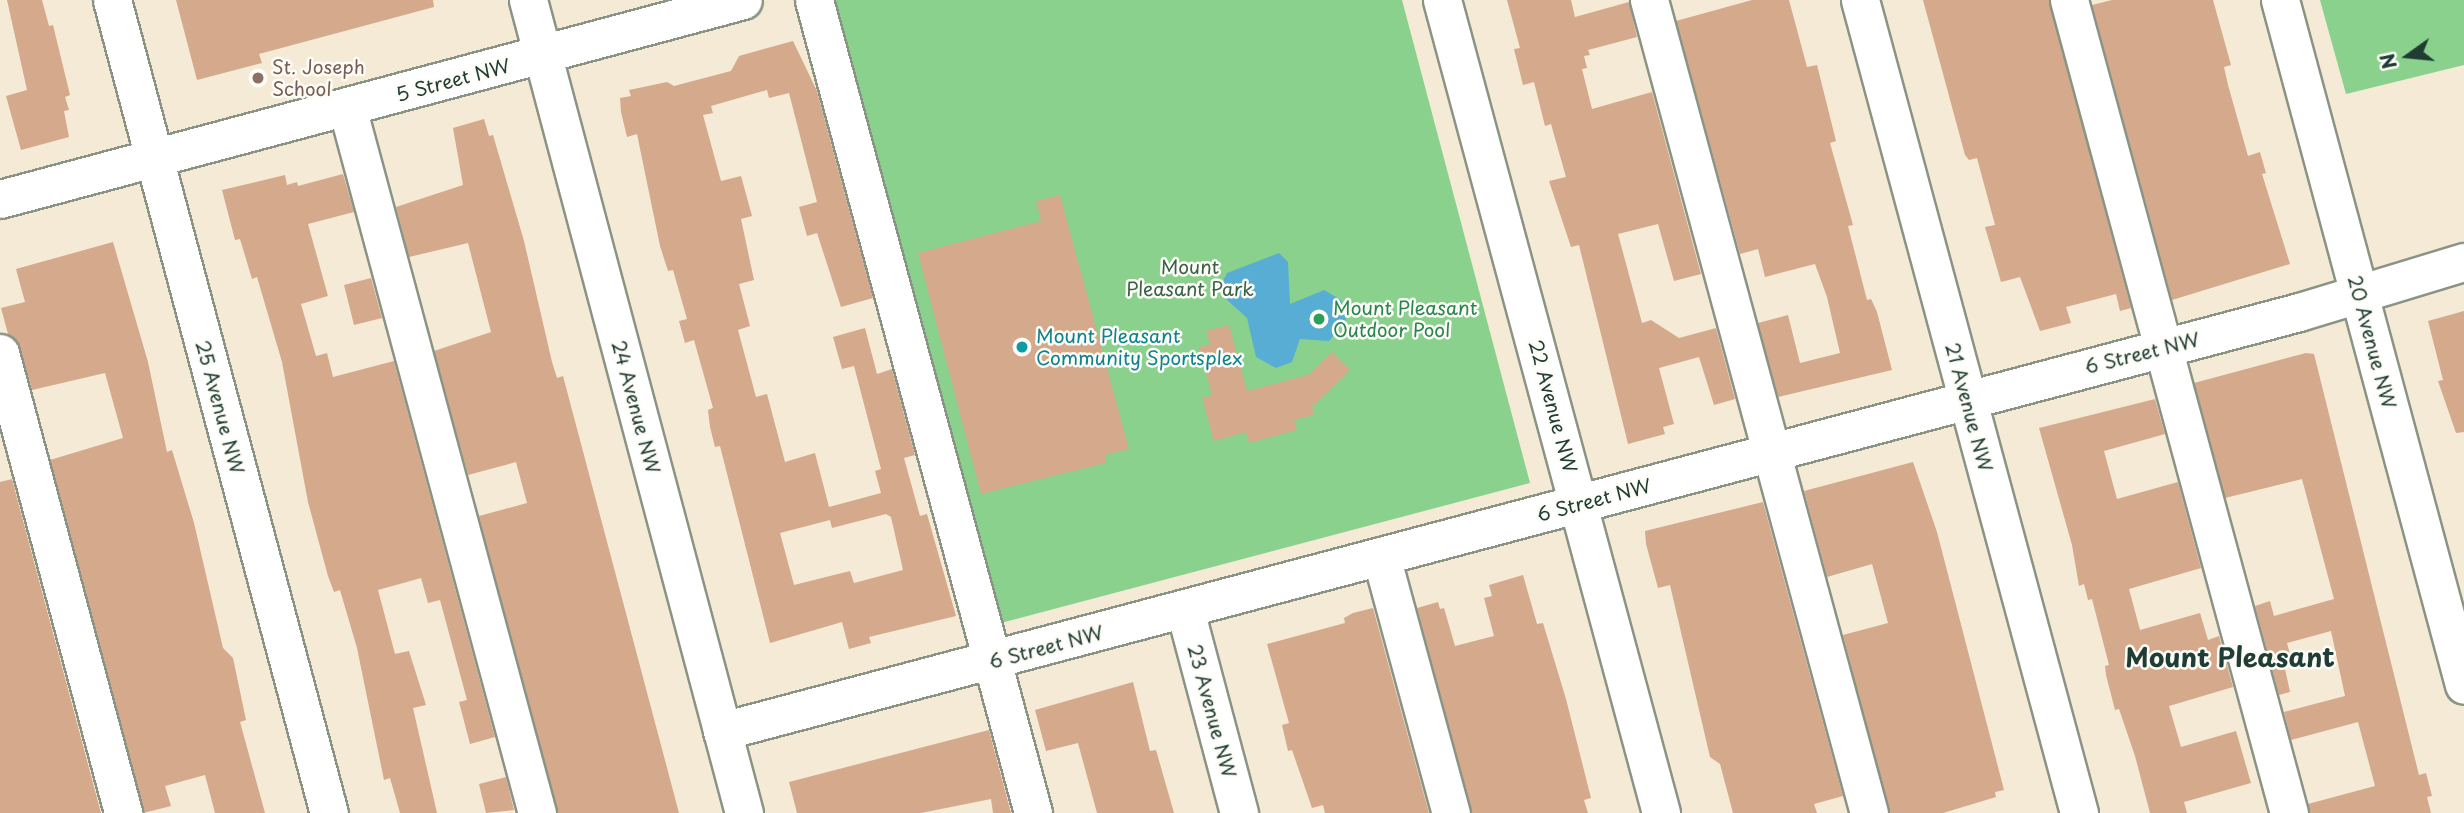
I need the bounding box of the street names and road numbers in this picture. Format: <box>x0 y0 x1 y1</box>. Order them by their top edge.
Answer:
street label: 5 Street NW <box>394 54 512 106</box>
street label: 20 Avenue NW <box>2343 272 2401 412</box>
street label: 6 Street NW <box>2083 328 2201 378</box>
street label: 22 Avenue NW <box>1524 337 1582 475</box>
street label: 25 Avenue NW <box>191 338 249 476</box>
street label: 24 Avenue NW <box>607 338 665 476</box>
street label: 21 Avenue NW <box>1941 339 1997 475</box>
street label: 6 Street NW <box>1535 474 1653 526</box>
street label: 6 Street NW <box>987 621 1105 673</box>
street label: 23 Avenue NW <box>1183 642 1241 780</box>

